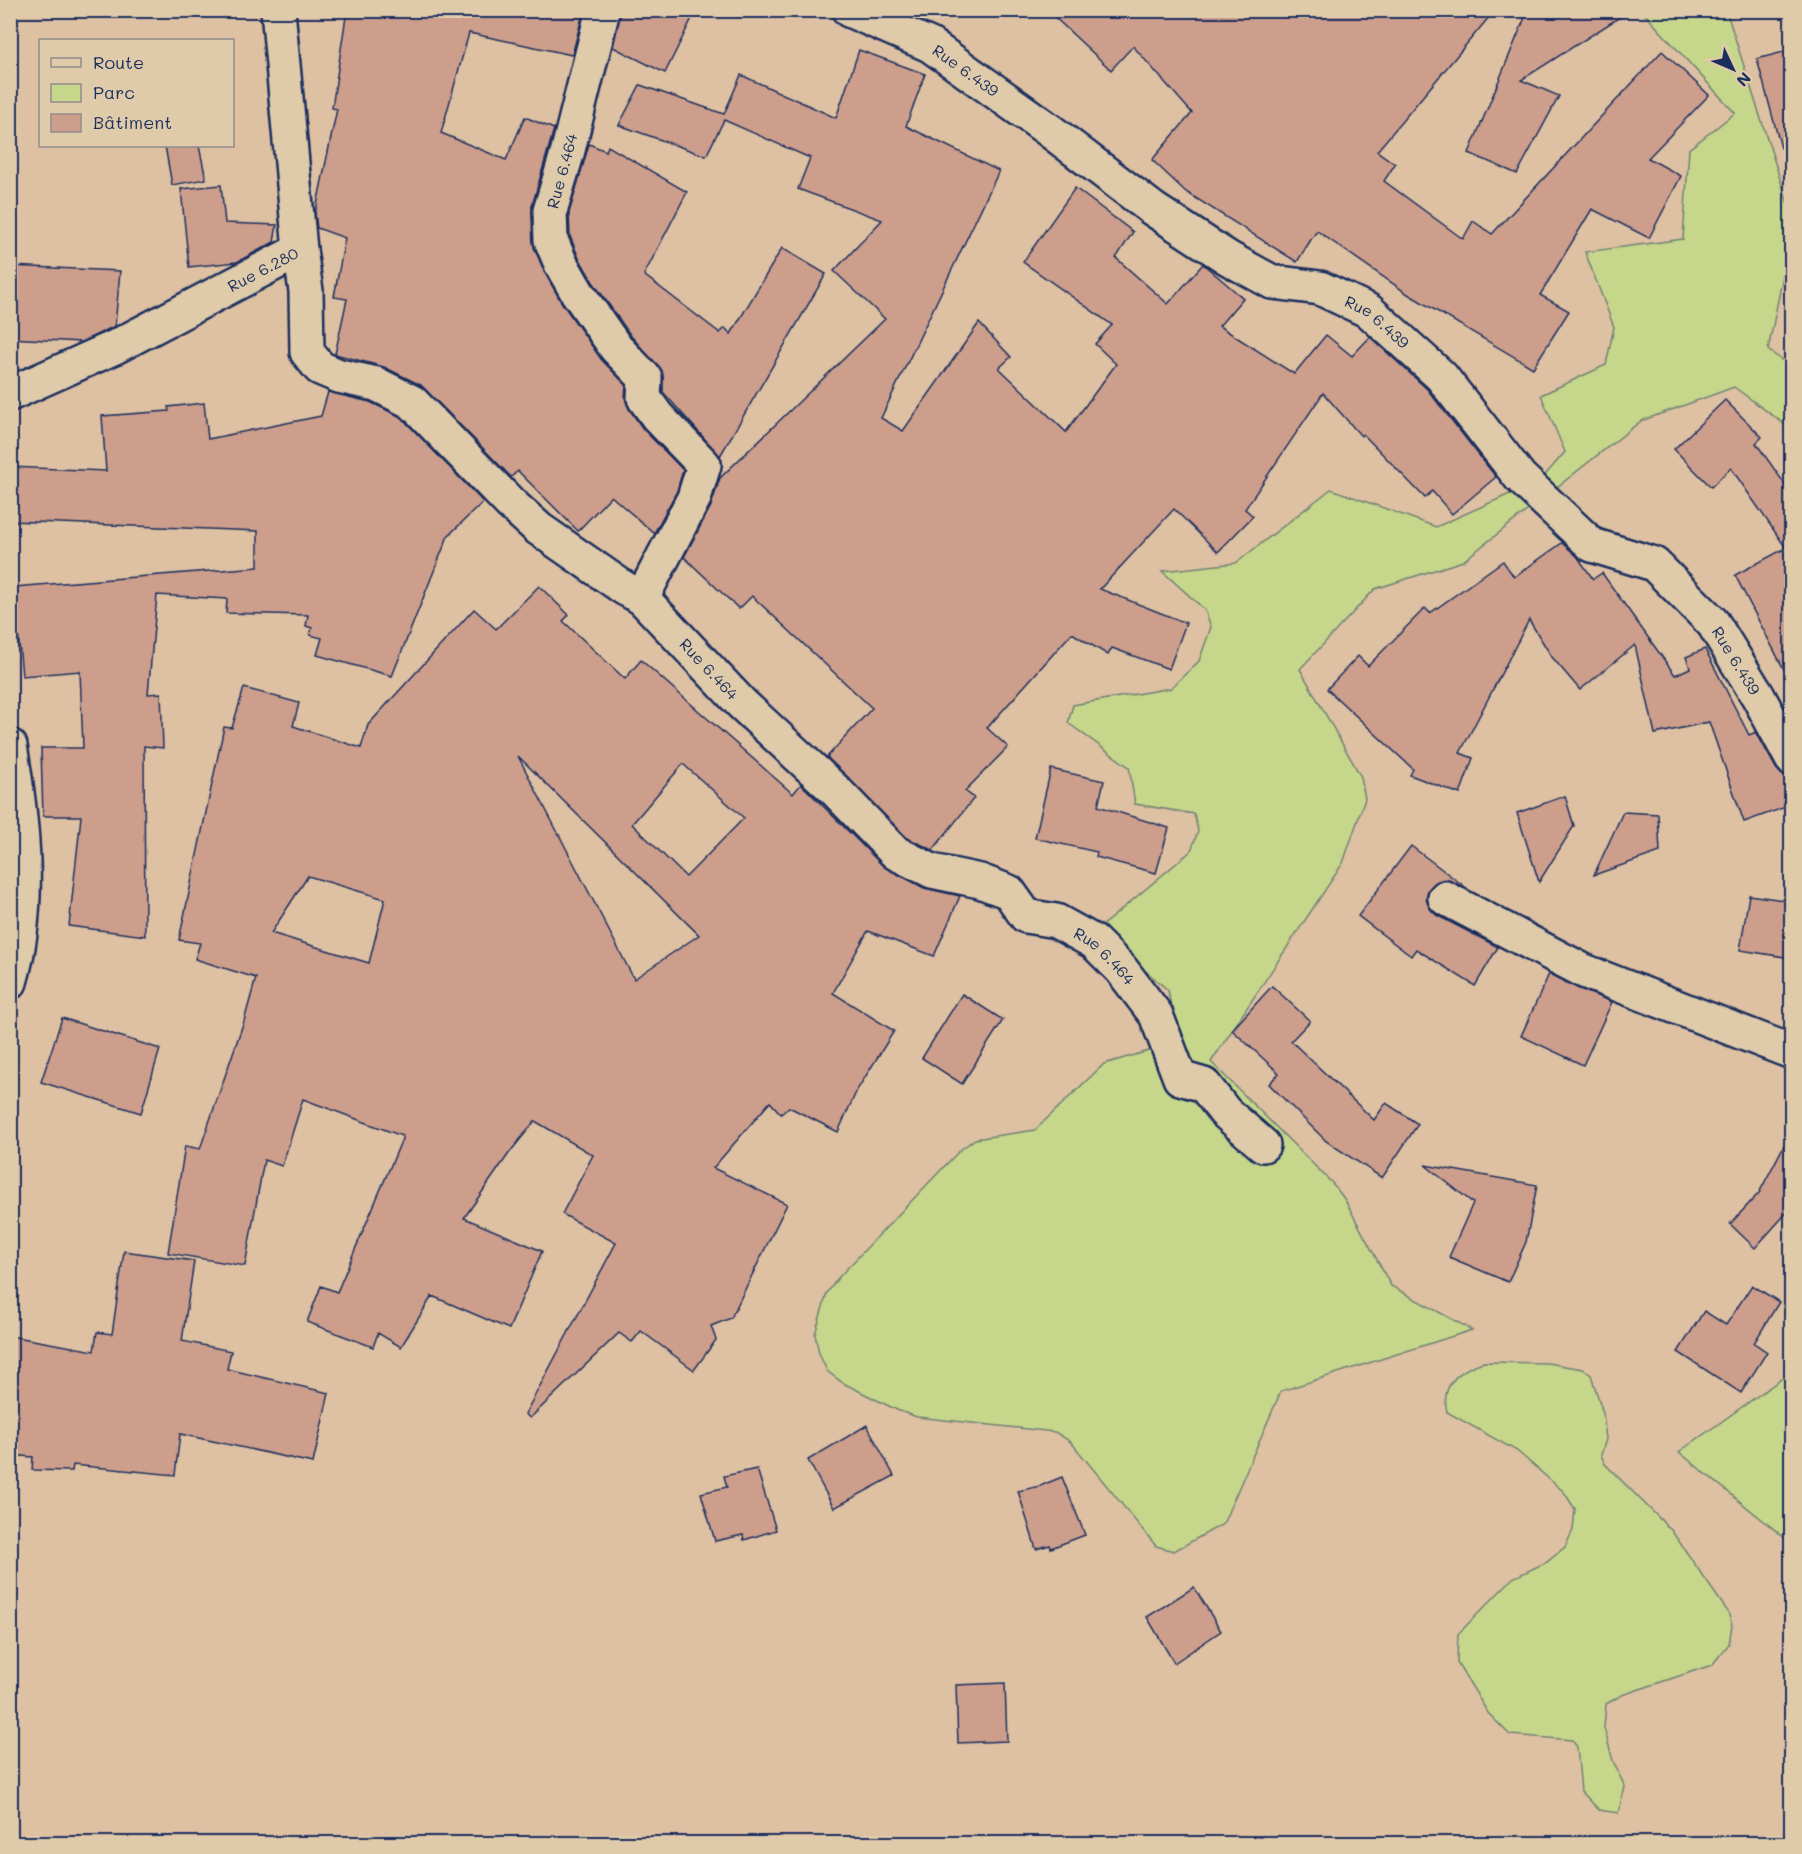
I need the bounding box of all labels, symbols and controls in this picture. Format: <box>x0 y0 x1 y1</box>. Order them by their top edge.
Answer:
legend <box>39 39 234 147</box>
street label: Rue 6.439 <box>929 39 1003 101</box>
north arrow <box>1703 39 1763 99</box>
text: Route <box>93 50 144 74</box>
text: N <box>1732 68 1756 91</box>
text: Parc <box>93 80 135 104</box>
text: Bâtiment <box>93 110 172 134</box>
street label: Rue 6.464 <box>541 130 582 211</box>
street label: Rue 6.280 <box>224 242 302 296</box>
street label: Rue 6.439 <box>1342 290 1414 353</box>
street label: Rue 6.439 <box>1708 622 1766 699</box>
street label: Rue 6.464 <box>675 633 744 704</box>
street label: Rue 6.464 <box>1070 922 1141 989</box>

